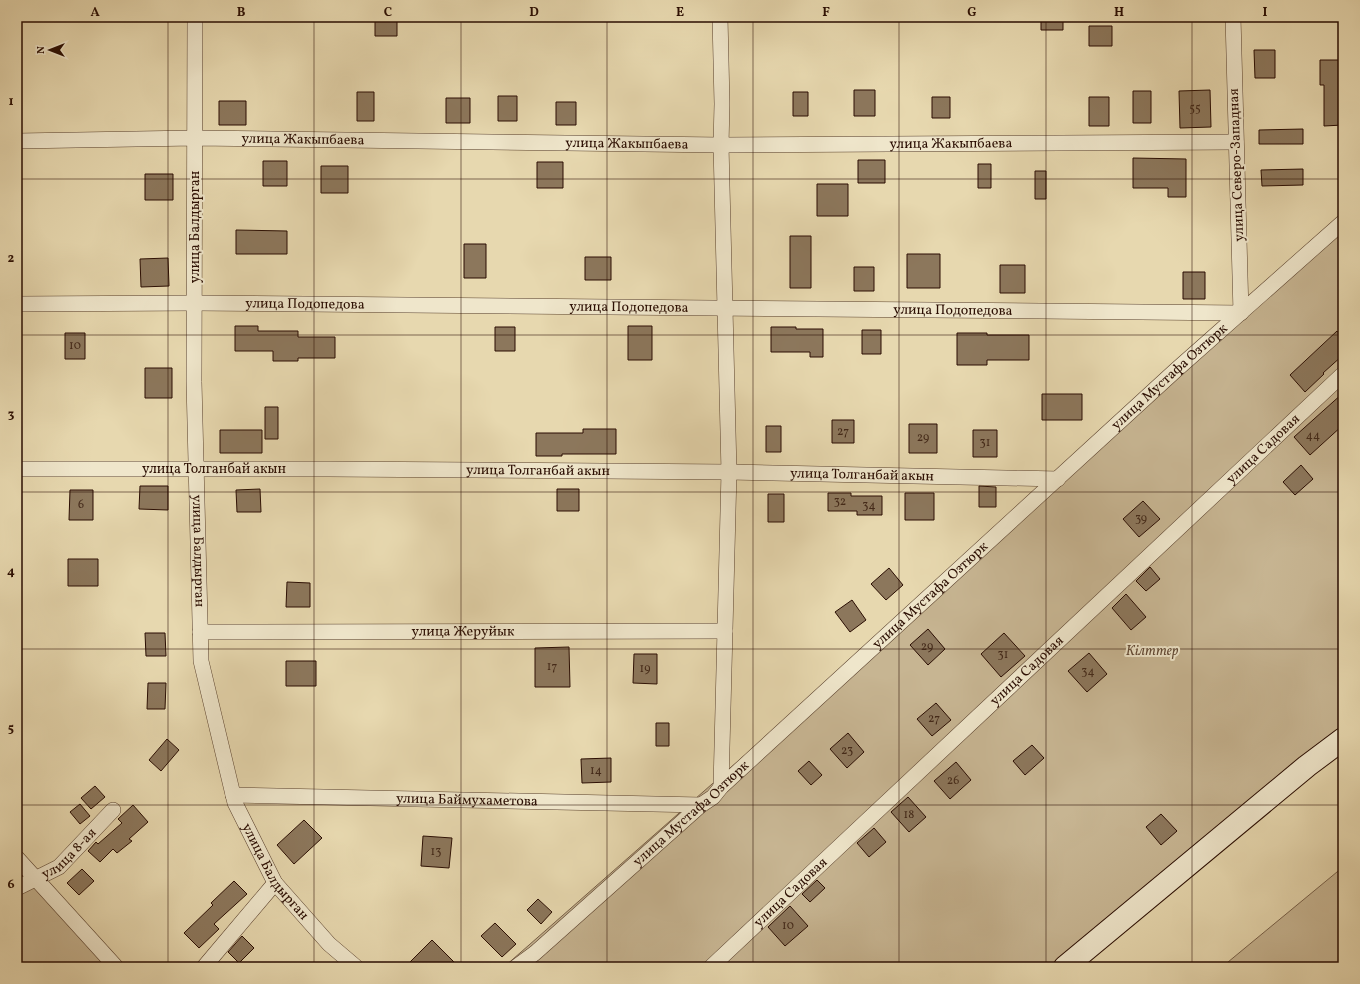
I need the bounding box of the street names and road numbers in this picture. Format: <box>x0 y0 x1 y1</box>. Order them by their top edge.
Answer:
street label: улица Северо-Западная <box>1225 88 1249 242</box>
street label: улица Жакыпбаева <box>241 129 365 150</box>
street label: улица Жакыпбаева <box>565 133 689 154</box>
street label: улица Жакыпбаева <box>889 134 1013 154</box>
street label: улица Балдырган <box>186 170 205 283</box>
street label: улица Подопедова <box>245 294 365 314</box>
street label: улица Подопедова <box>569 297 689 317</box>
street label: улица Подопедова <box>893 300 1013 320</box>
street label: улица Мустафа Озтюрк <box>1107 319 1232 434</box>
street label: улица Садовая <box>1222 410 1304 488</box>
street label: улица Толганбай акын <box>142 460 286 479</box>
street label: улица Толганбай акын <box>466 461 611 481</box>
street label: улица Толганбай акын <box>790 464 935 486</box>
street label: улица Балдырган <box>187 494 209 608</box>
street label: улица Мустафа Озтюрк <box>868 537 993 653</box>
street label: улица Жеруйык <box>412 622 515 641</box>
street label: улица Садовая <box>986 631 1068 710</box>
street label: улица Мустафа Озтюрк <box>629 756 754 871</box>
street label: улица Баймухаметова <box>396 789 538 811</box>
street label: улица Балдырган <box>237 820 313 925</box>
street label: улица 8-ая <box>38 824 101 884</box>
street label: улица Садовая <box>749 853 832 932</box>

